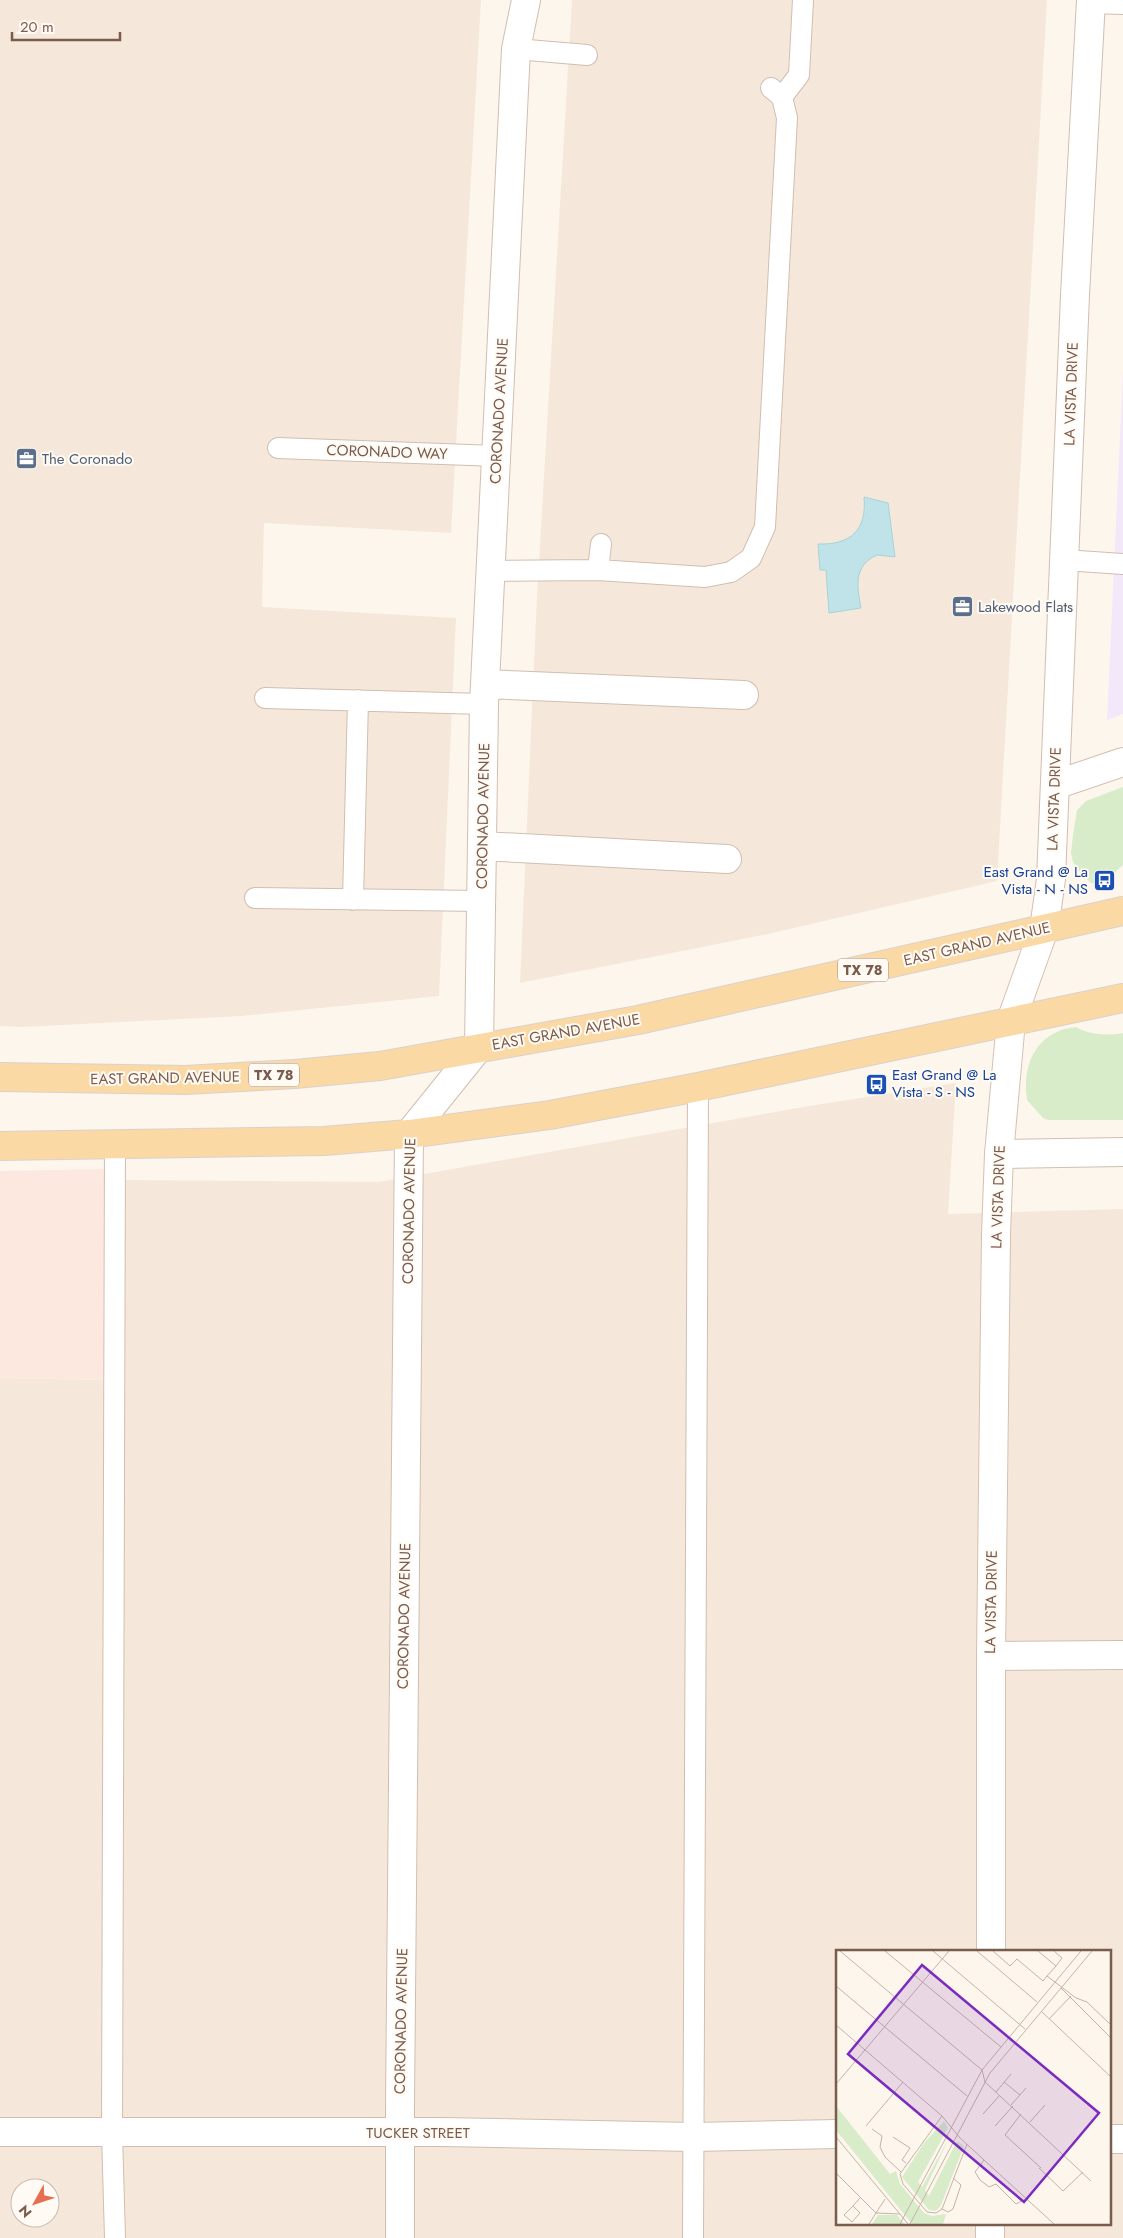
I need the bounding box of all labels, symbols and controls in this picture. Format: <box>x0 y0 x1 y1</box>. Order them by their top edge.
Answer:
scale bar <box>12 10 120 42</box>
text: 20 m <box>20 16 54 38</box>
street label: CORONADO AVENUE <box>484 337 514 485</box>
street label: LA VISTA DRIVE <box>1058 342 1084 446</box>
street label: CORONADO WAY <box>326 439 448 465</box>
office icon: The Coronado <box>14 447 38 471</box>
place label: The Coronado <box>42 448 132 470</box>
office icon: Lakewood Flats <box>950 595 974 619</box>
place label: Lakewood Flats <box>978 596 1073 618</box>
street label: CORONADO AVENUE <box>471 743 495 889</box>
street label: LA VISTA DRIVE <box>1041 747 1067 851</box>
place label: East Grand @ La Vista - N - NS <box>983 861 1088 900</box>
bus stop icon: East Grand @ La Vista - N - NS <box>1092 869 1116 893</box>
street label: EAST GRAND AVENUE <box>901 916 1053 972</box>
road number: TX 78 <box>838 958 888 982</box>
street label: EAST GRAND AVENUE <box>490 1008 642 1056</box>
road number: TX 78 <box>249 1064 299 1086</box>
place label: East Grand @ La Vista - S - NS <box>892 1064 997 1103</box>
street label: EAST GRAND AVENUE <box>90 1066 240 1090</box>
bus stop icon: East Grand @ La Vista - S - NS <box>864 1072 888 1096</box>
street label: CORONADO AVENUE <box>397 1138 421 1284</box>
street label: LA VISTA DRIVE <box>985 1145 1011 1249</box>
street label: CORONADO AVENUE <box>392 1543 416 1689</box>
street label: LA VISTA DRIVE <box>979 1550 1003 1654</box>
street label: CORONADO AVENUE <box>389 1948 413 2094</box>
inset map <box>836 1950 1110 2226</box>
street label: TUCKER STREET <box>366 2122 470 2144</box>
north arrow <box>10 2178 60 2228</box>
text: N <box>14 2201 36 2222</box>

